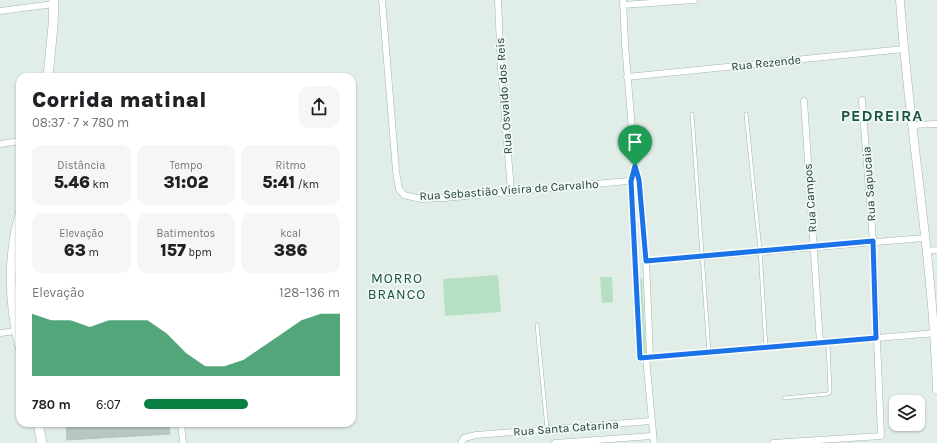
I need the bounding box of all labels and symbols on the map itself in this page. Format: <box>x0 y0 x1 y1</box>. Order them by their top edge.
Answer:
street label: Rua Osvaldo dos Reis <box>493 37 515 155</box>
street label: Rua Rezende <box>730 52 802 74</box>
district label: PEDREIRA <box>841 106 923 125</box>
pin <box>618 125 652 166</box>
street label: Rua Sapucaia <box>859 146 879 222</box>
street label: Rua Campos <box>801 163 819 233</box>
street label: Rua Sebastião Vieira de Carvalho <box>419 177 599 203</box>
district label: MORRO BRANCO <box>368 270 426 303</box>
street label: Rua Santa Catarina <box>513 417 619 439</box>

